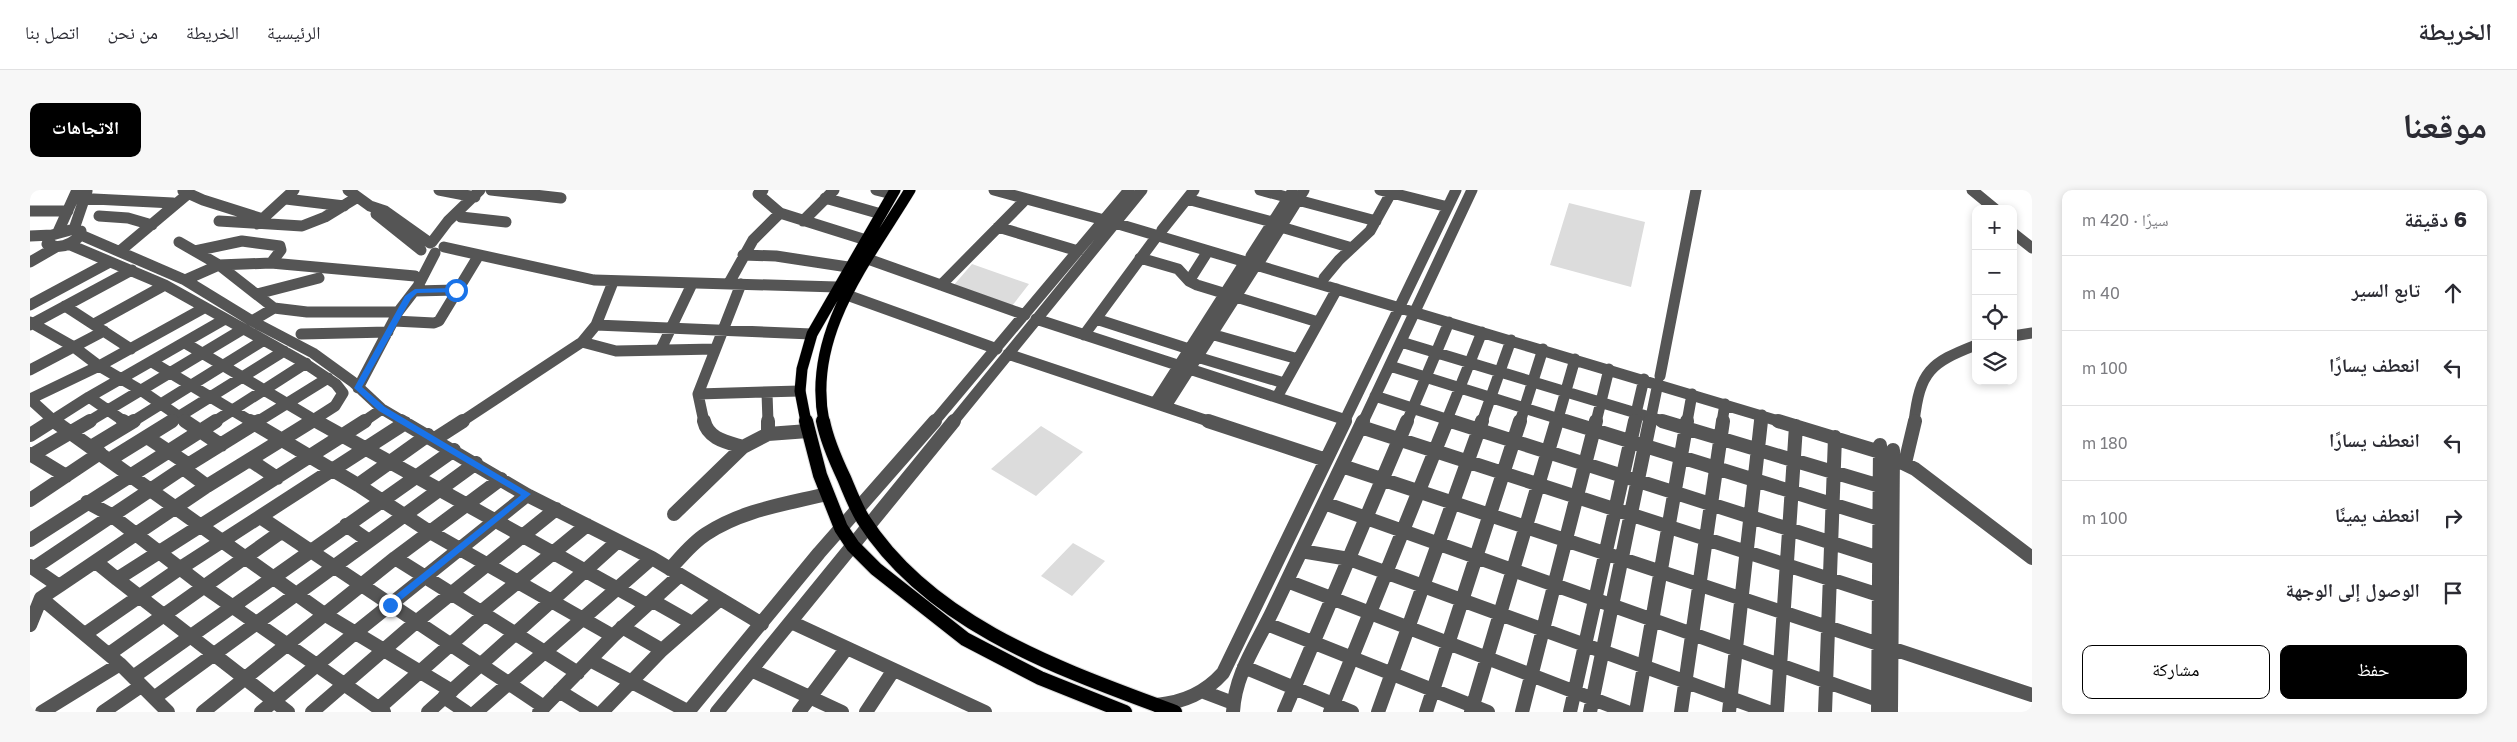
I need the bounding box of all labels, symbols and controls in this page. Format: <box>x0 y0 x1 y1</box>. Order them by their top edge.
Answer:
text: الخريطة <box>2418 16 2492 45</box>
text: اتصل بنا <box>25 21 79 43</box>
text: من نحن <box>107 21 158 43</box>
text: الخريطة <box>186 21 239 43</box>
text: الرئيسية <box>267 21 320 43</box>
button: الاتجاهات <box>30 103 141 157</box>
text: موقعنا <box>2402 104 2487 146</box>
map controls <box>1972 205 2017 385</box>
button: + <box>1972 205 2017 250</box>
text: 6 دقيقة <box>2404 206 2467 232</box>
text: سيرًا · 420 m <box>2082 210 2169 230</box>
button: − <box>1972 250 2017 295</box>
text: تابع السير <box>2352 278 2420 301</box>
route start <box>445 279 468 302</box>
icon: ahead <box>2439 279 2467 307</box>
text: 40 m <box>2082 283 2120 303</box>
button: locate <box>1972 295 2017 340</box>
button: layers <box>1972 340 2017 385</box>
text: انعطف يسارًا <box>2329 353 2420 376</box>
icon: left <box>2439 354 2467 382</box>
text: 100 m <box>2082 358 2128 378</box>
text: انعطف يسارًا <box>2329 428 2420 451</box>
icon: left <box>2439 429 2467 457</box>
text: 180 m <box>2082 433 2128 453</box>
text: انعطف يمينًا <box>2335 503 2420 526</box>
icon: right <box>2439 504 2467 532</box>
text: 100 m <box>2082 508 2128 528</box>
text: الوصول إلى الوجهة <box>2286 578 2420 601</box>
icon: arrive <box>2439 579 2467 607</box>
route end <box>379 594 402 617</box>
button: مشاركة <box>2082 645 2270 699</box>
button: حفظ <box>2280 645 2467 699</box>

